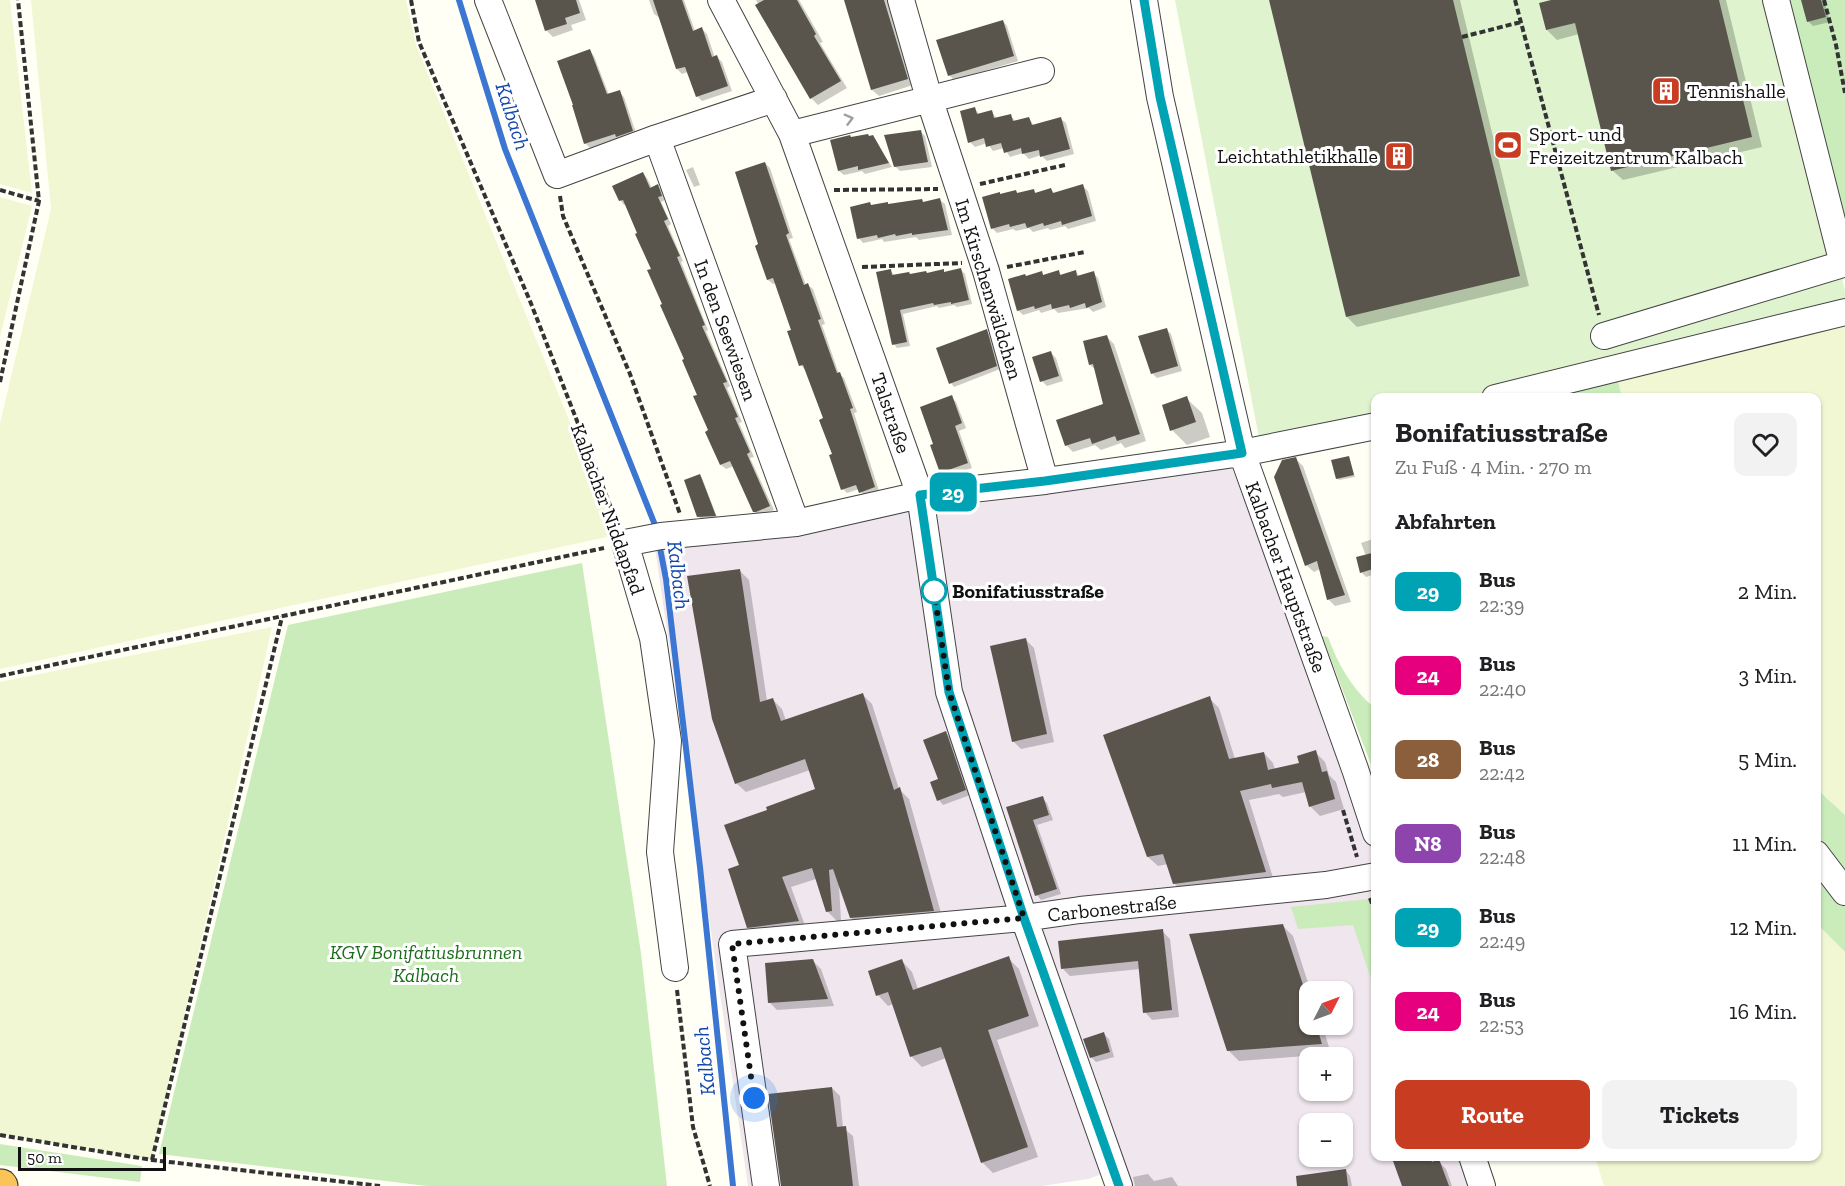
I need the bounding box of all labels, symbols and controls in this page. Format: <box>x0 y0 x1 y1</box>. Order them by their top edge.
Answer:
building icon: Tennishalle <box>1650 75 1682 107</box>
water label: Kalbach <box>490 79 536 153</box>
place label: Tennishalle <box>1687 79 1786 103</box>
one-way arrow <box>844 114 854 127</box>
place label: Sport- und Freizeitzentrum Kalbach <box>1529 122 1744 169</box>
sports icon: Sport- und Freizeitzentrum Kalbach <box>1492 129 1524 161</box>
building icon: Leichtathletikhalle <box>1383 140 1415 172</box>
place label: Leichtathletikhalle <box>1217 144 1378 168</box>
street label: Im Kirschenwäldchen <box>950 196 1028 383</box>
street label: In den Seewiesen <box>689 256 763 404</box>
street label: Talstraße <box>866 370 916 456</box>
button: heart <box>1734 413 1797 476</box>
text: Bonifatiusstraße <box>1395 416 1608 449</box>
street label: Kalbacher Niddapfad <box>566 420 650 598</box>
text: Zu Fuß · 4 Min. · 270 m <box>1395 455 1591 479</box>
line badge: 29 <box>926 472 980 512</box>
street label: Kalbacher Hauptstraße <box>1240 478 1332 676</box>
text: 29 <box>942 480 964 505</box>
text: Abfahrten <box>1395 508 1496 535</box>
water label: Kalbach <box>662 539 696 611</box>
text: Bus <box>1479 566 1516 593</box>
marker: Bonifatiusstraße <box>921 578 947 604</box>
text: 2 Min. <box>1738 578 1797 605</box>
place label: Bonifatiusstraße <box>952 579 1104 603</box>
text: 29 <box>1417 579 1439 604</box>
text: 22:39 <box>1479 593 1524 617</box>
text: Bus <box>1479 650 1516 677</box>
text: 3 Min. <box>1738 662 1797 689</box>
text: 24 <box>1416 663 1440 688</box>
text: 22:40 <box>1479 677 1526 701</box>
text: Bus <box>1479 734 1516 761</box>
text: 5 Min. <box>1738 746 1797 773</box>
text: 28 <box>1417 747 1439 772</box>
text: 22:42 <box>1479 761 1525 785</box>
text: Bus <box>1479 818 1516 845</box>
text: 11 Min. <box>1732 830 1797 857</box>
text: N8 <box>1414 831 1442 856</box>
text: 22:48 <box>1479 845 1526 869</box>
street label: Carbonestraße <box>1046 889 1178 927</box>
text: Bus <box>1479 902 1516 929</box>
text: 12 Min. <box>1729 914 1797 941</box>
text: 29 <box>1417 915 1439 940</box>
text: 22:49 <box>1479 929 1525 953</box>
park label: KGV Bonifatiusbrunnen Kalbach <box>330 940 522 987</box>
north arrow <box>1299 981 1353 1035</box>
map controls <box>1299 981 1353 1167</box>
text: Bus <box>1479 986 1516 1013</box>
text: 16 Min. <box>1729 998 1797 1025</box>
text: 24 <box>1416 999 1440 1024</box>
text: 22:53 <box>1479 1013 1524 1037</box>
water label: Kalbach <box>688 1025 720 1097</box>
button: + <box>1299 1047 1353 1101</box>
button: Route <box>1395 1080 1590 1149</box>
button: Tickets <box>1602 1080 1797 1149</box>
your location <box>739 1083 769 1113</box>
button: − <box>1299 1113 1353 1167</box>
scale bar <box>18 1144 166 1172</box>
text: 50 m <box>27 1148 62 1167</box>

